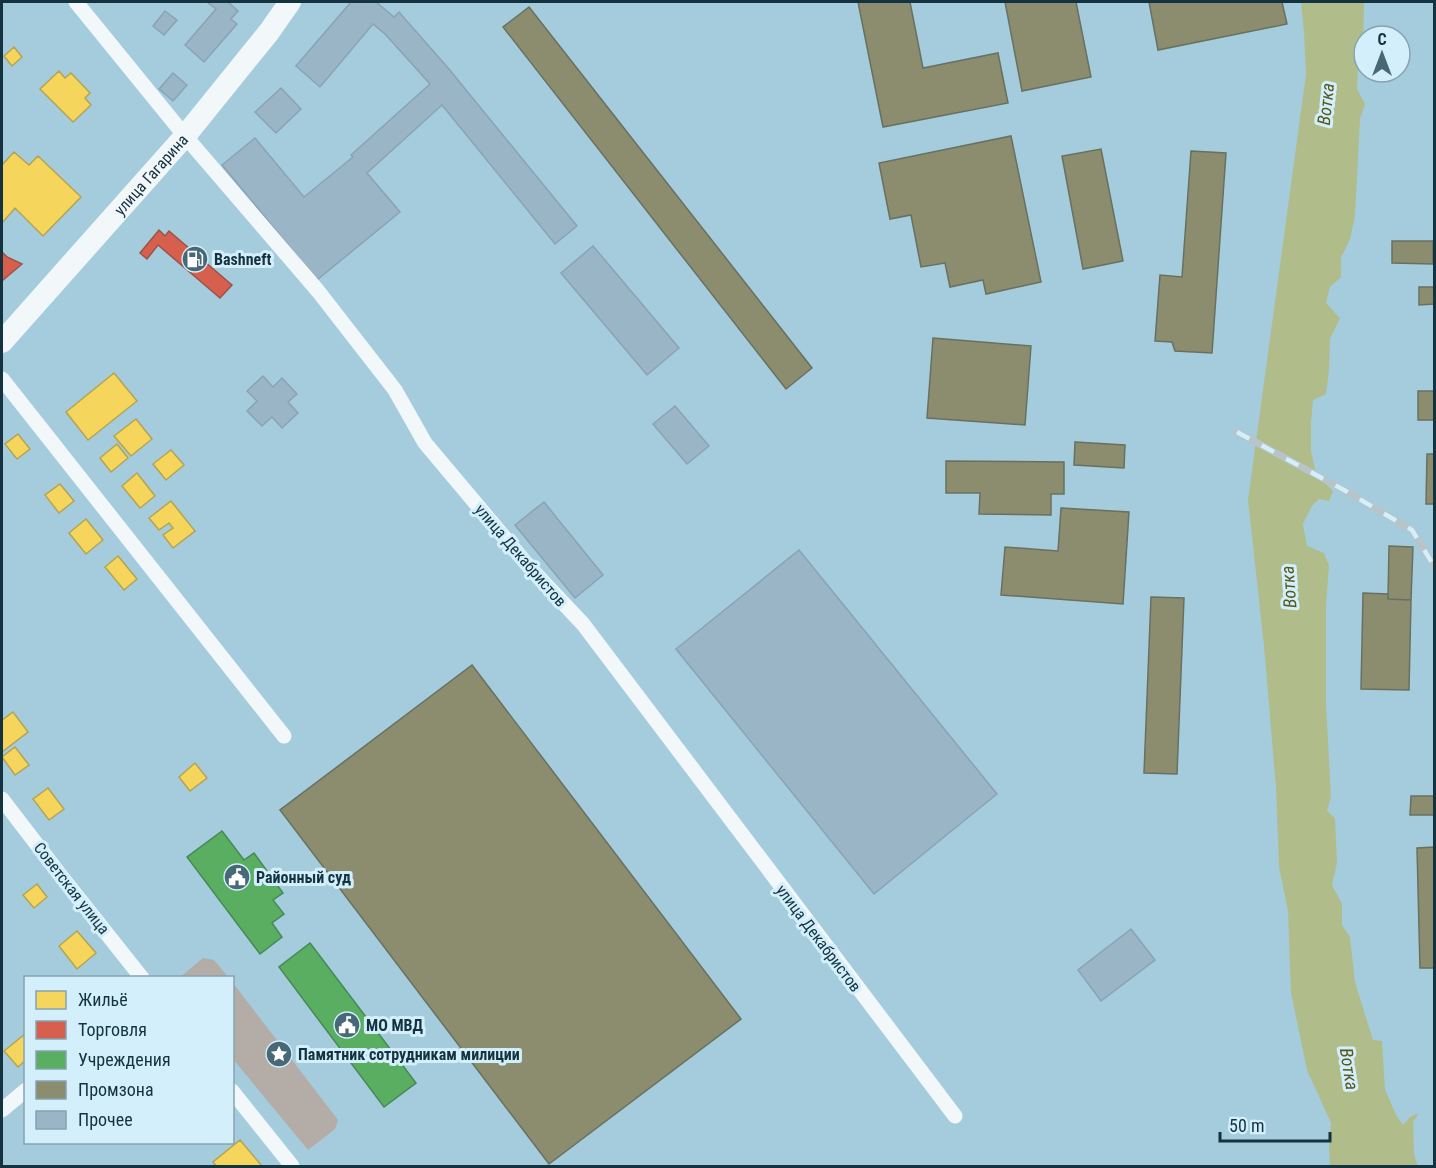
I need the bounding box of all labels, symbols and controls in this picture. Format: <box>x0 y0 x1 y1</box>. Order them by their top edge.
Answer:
north arrow <box>1352 24 1412 84</box>
text: С <box>1377 30 1387 49</box>
water label: Вотка <box>1313 82 1338 126</box>
street label: улица Гагарина <box>110 131 192 219</box>
fuel station icon: Bashneft <box>180 244 210 274</box>
place label: Bashneft <box>214 250 271 269</box>
street label: улица Декабристов <box>471 500 570 610</box>
water label: Вотка <box>1277 565 1300 609</box>
street label: Советская улица <box>30 838 113 938</box>
public building icon: Районный суд <box>222 862 252 892</box>
place label: Районный суд <box>256 868 351 887</box>
street label: улица Декабристов <box>772 881 865 996</box>
legend <box>24 976 234 1144</box>
text: Жильё <box>78 989 128 1010</box>
public building icon: МО МВД <box>332 1010 362 1040</box>
place label: МО МВД <box>366 1016 424 1035</box>
text: Торговля <box>78 1019 147 1040</box>
place icon: Памятник сотрудникам милиции <box>264 1039 294 1069</box>
place label: Памятник сотрудникам милиции <box>298 1045 520 1064</box>
water label: Вотка <box>1336 1046 1363 1091</box>
text: Учреждения <box>78 1049 171 1070</box>
text: Промзона <box>78 1079 154 1100</box>
scale bar <box>1220 1105 1330 1143</box>
text: Прочее <box>78 1109 133 1130</box>
text: 50 m <box>1229 1115 1264 1136</box>

